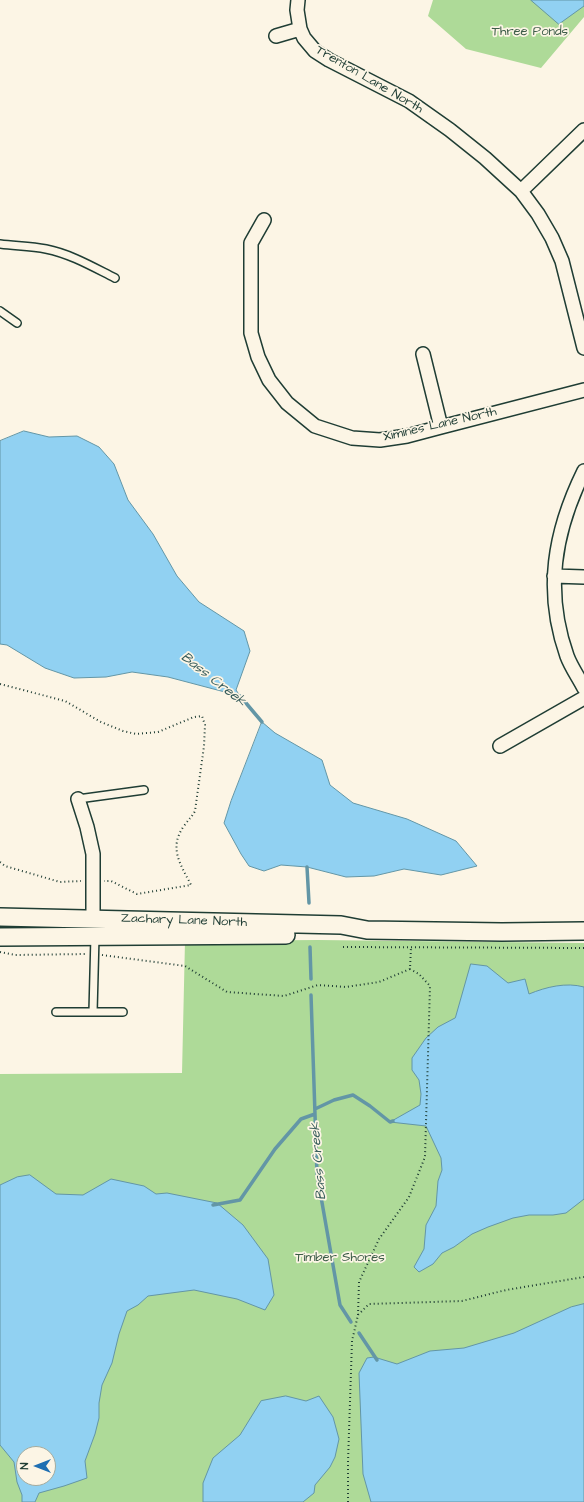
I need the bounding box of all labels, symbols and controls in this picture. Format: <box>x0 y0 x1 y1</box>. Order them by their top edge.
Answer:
park label: Three Ponds <box>492 24 568 40</box>
street label: Trenton Lane North <box>312 43 426 117</box>
street label: Ximines Lane North <box>382 404 498 446</box>
water label: Bass Creek <box>177 649 249 711</box>
street label: Zachary Lane North <box>121 911 247 931</box>
water label: Bass Creek <box>307 1121 331 1201</box>
park label: Timber Shores <box>295 1250 385 1266</box>
north arrow <box>16 1446 56 1486</box>
text: N <box>17 1463 32 1469</box>

